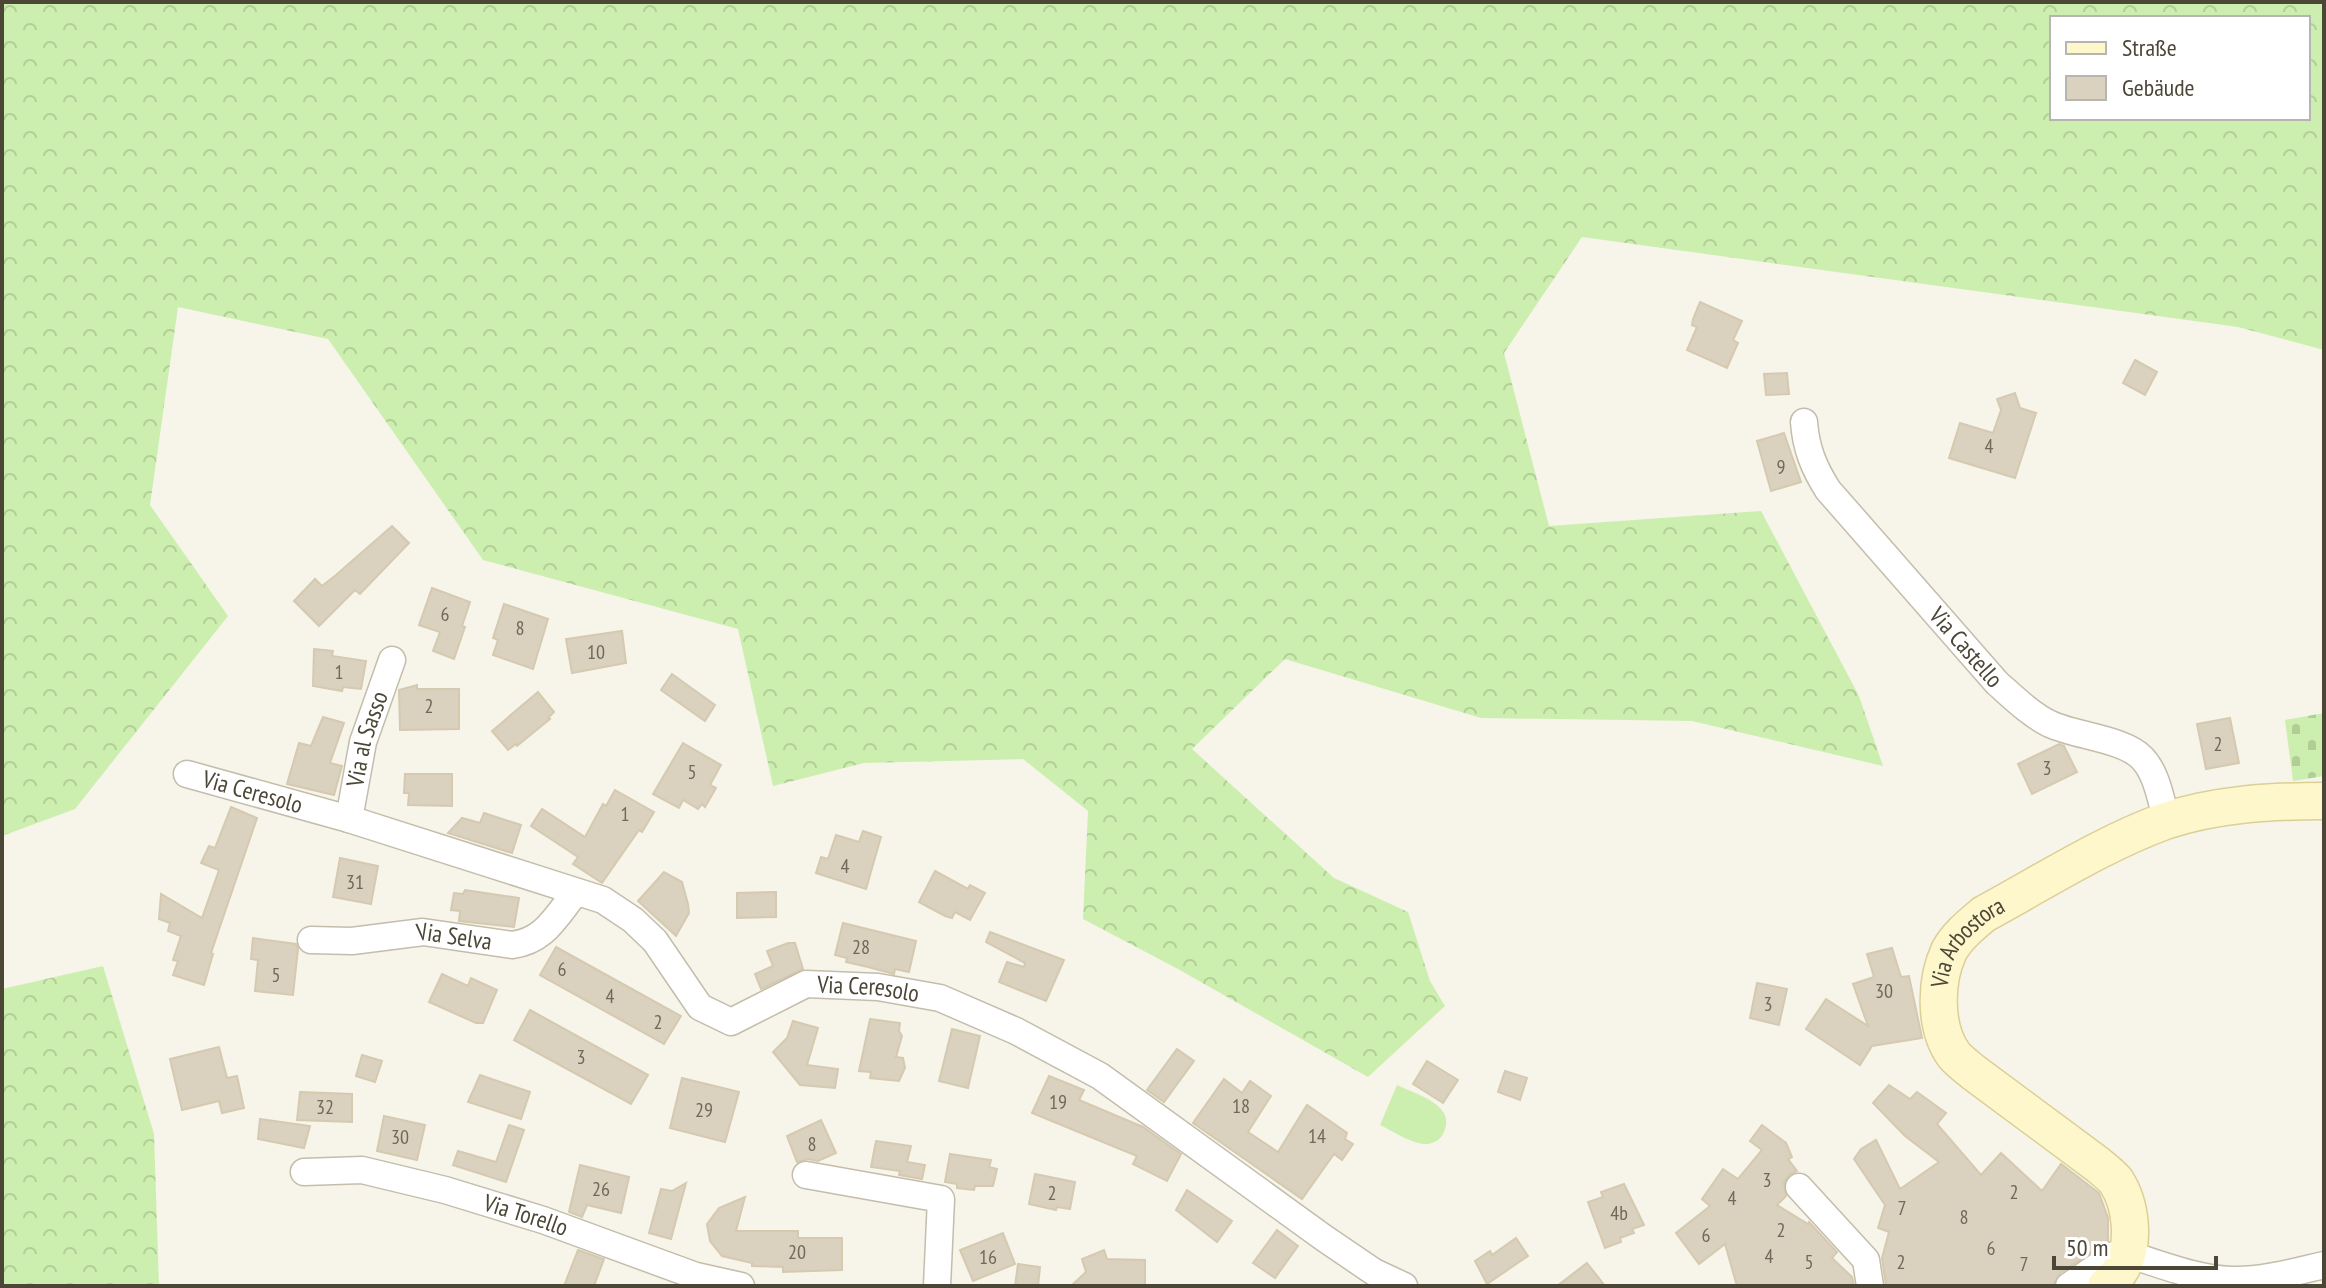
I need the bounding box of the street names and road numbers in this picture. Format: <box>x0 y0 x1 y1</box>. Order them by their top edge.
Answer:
street label: Via Castello <box>1922 599 2010 694</box>
street label: Via al Sasso <box>339 687 395 790</box>
street label: Via Ceresolo <box>198 763 306 820</box>
street label: Via Arbostora <box>1923 890 2010 990</box>
street label: Via Selva <box>414 915 494 957</box>
street label: Via Ceresolo <box>816 968 922 1009</box>
street label: Via Torello <box>479 1186 573 1243</box>

